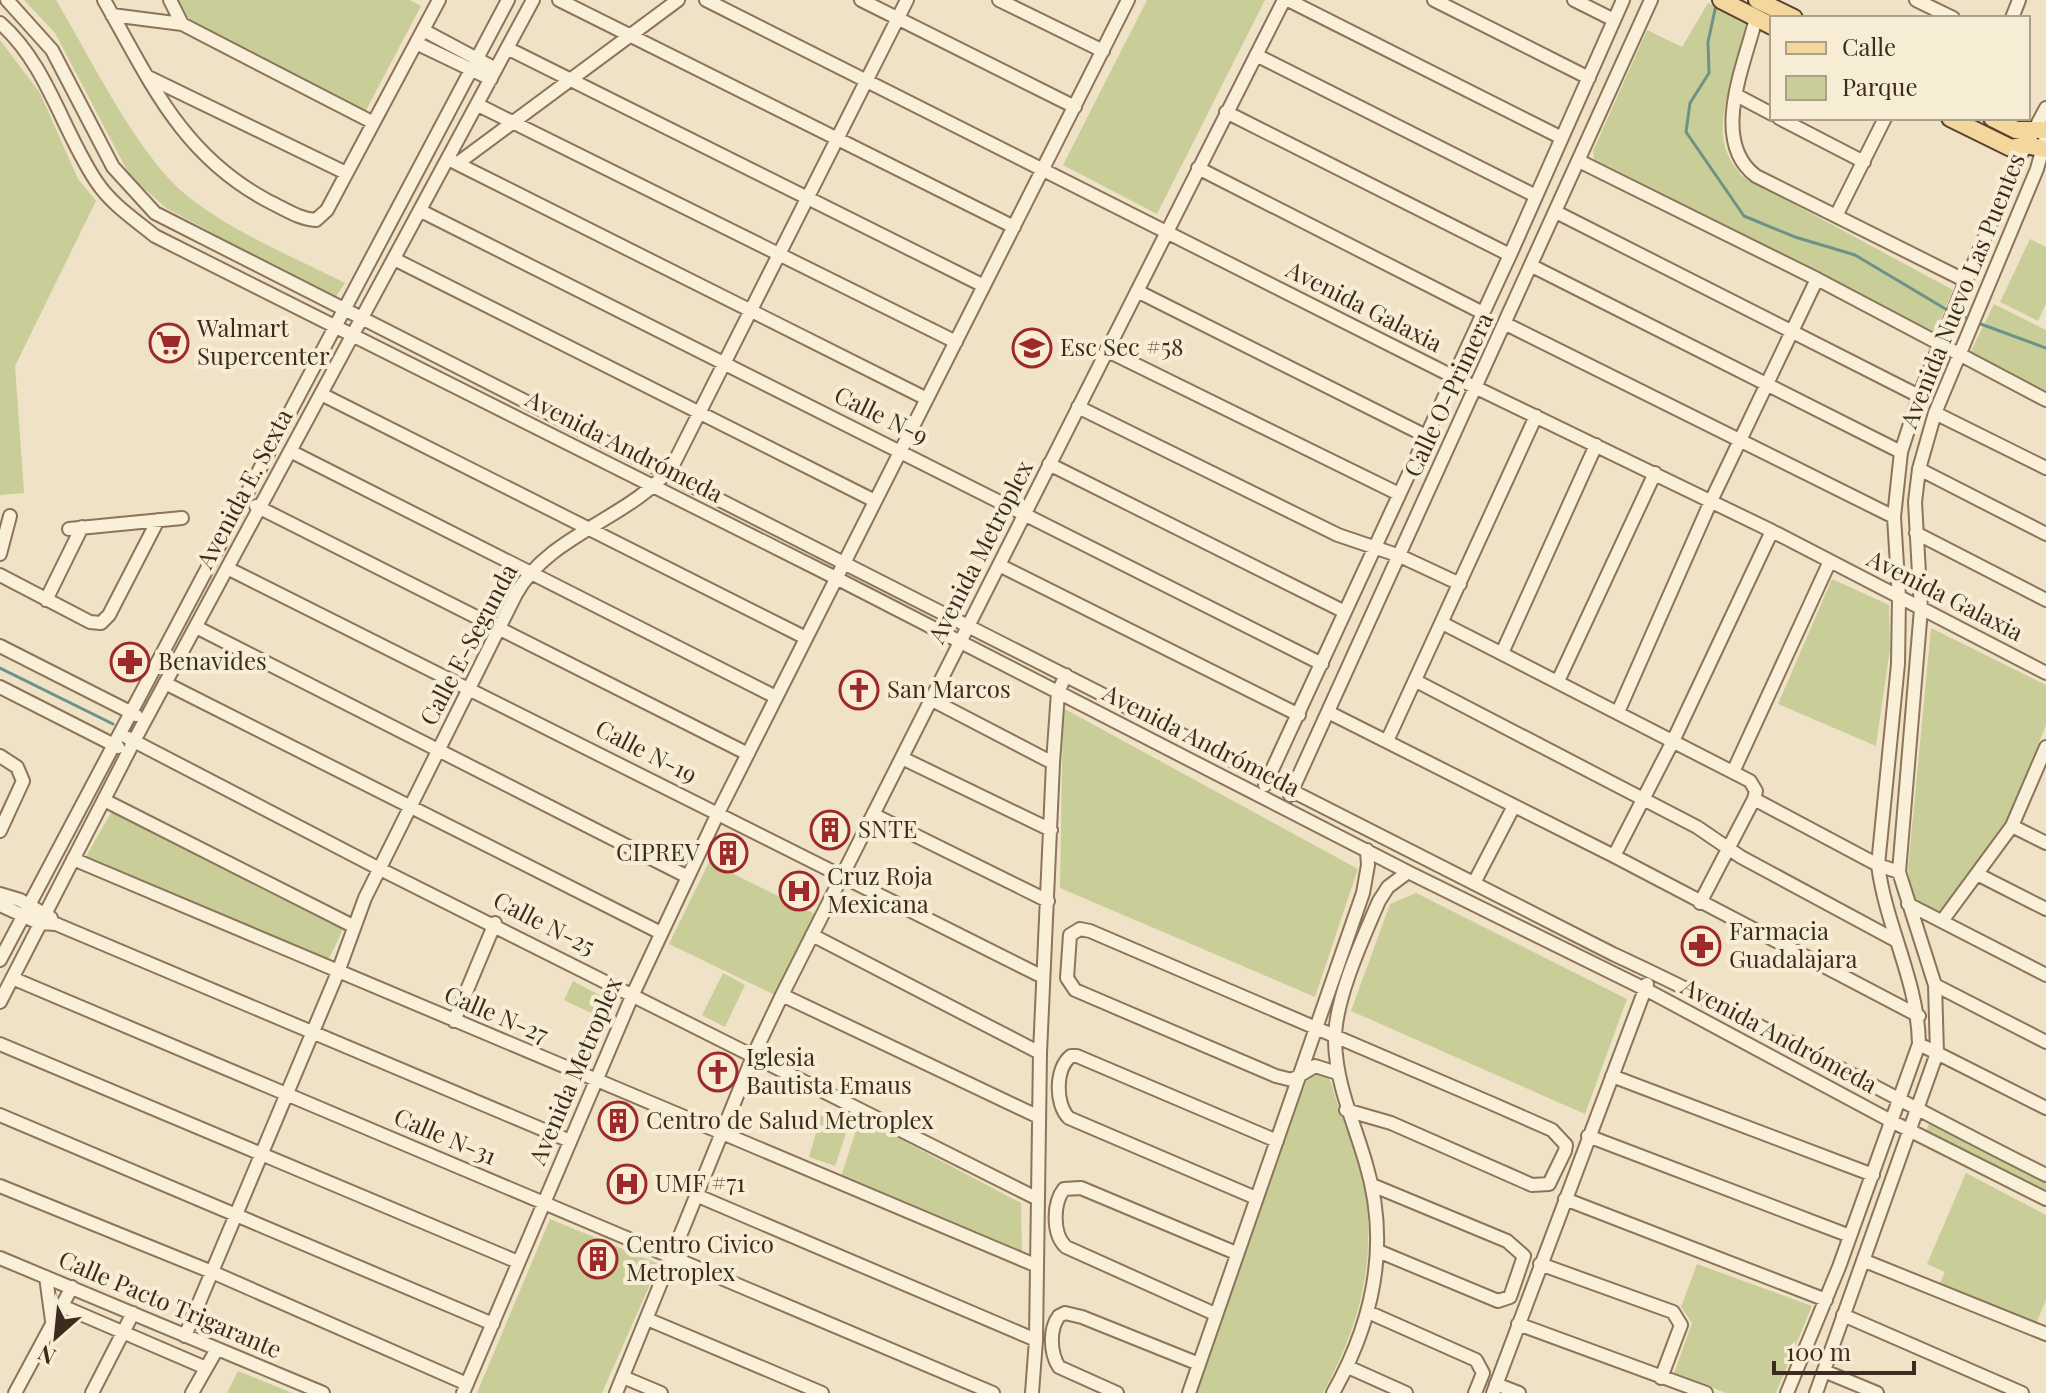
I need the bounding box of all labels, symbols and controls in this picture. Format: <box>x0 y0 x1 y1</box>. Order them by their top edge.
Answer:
legend <box>1770 16 2030 120</box>
text: Calle <box>1842 30 1896 62</box>
text: Parque <box>1842 70 1918 102</box>
street label: Avenida Nuevo Las Puentes <box>1891 148 2031 433</box>
street label: Avenida Galaxia <box>1281 252 1448 358</box>
street label: Calle O-Primera <box>1395 307 1499 481</box>
place label: Walmart Supercenter <box>196 311 330 371</box>
supermarket icon: Walmart Supercenter <box>148 322 190 364</box>
school or university icon: Esc Sec #58 <box>1011 327 1053 369</box>
place label: Esc Sec #58 <box>1060 330 1183 362</box>
street label: Calle N-9 <box>830 378 934 451</box>
street label: Avenida Andrómeda <box>520 381 729 509</box>
street label: Avenida E. Sexta <box>187 403 299 574</box>
street label: Avenida Metroplex <box>919 454 1039 649</box>
street label: Avenida Galaxia <box>1862 541 2029 647</box>
street label: Calle E-Segunda <box>411 558 523 730</box>
pharmacy icon: Benavides <box>109 641 151 683</box>
place label: Benavides <box>158 644 267 676</box>
church icon: San Marcos <box>838 669 880 711</box>
place label: San Marcos <box>887 672 1011 704</box>
street label: Avenida Andrómeda <box>1097 675 1306 803</box>
street label: Calle N-19 <box>591 711 703 789</box>
building icon: SNTE <box>809 809 851 851</box>
place label: SNTE <box>858 812 917 844</box>
building icon: CIPREV <box>707 832 749 874</box>
place label: CIPREV <box>616 835 701 867</box>
place label: Cruz Roja Mexicana <box>827 859 933 919</box>
hospital icon: Cruz Roja Mexicana <box>778 870 820 912</box>
street label: Calle N-25 <box>489 883 601 961</box>
place label: Farmacia Guadalajara <box>1729 914 1858 974</box>
pharmacy icon: Farmacia Guadalajara <box>1680 925 1722 967</box>
street label: Avenida Andrómeda <box>1676 969 1883 1099</box>
street label: Avenida Metroplex <box>520 971 628 1170</box>
street label: Calle N-27 <box>440 977 554 1049</box>
place label: Iglesia Bautista Emaus <box>746 1040 912 1100</box>
church icon: Iglesia Bautista Emaus <box>697 1051 739 1093</box>
street label: Calle N-31 <box>390 1099 502 1171</box>
building icon: Centro de Salud Metroplex <box>597 1100 639 1142</box>
place label: Centro de Salud Metroplex <box>646 1103 934 1135</box>
hospital icon: UMF #71 <box>606 1163 648 1205</box>
place label: UMF #71 <box>655 1166 745 1198</box>
place label: Centro Civico Metroplex <box>626 1227 774 1287</box>
building icon: Centro Civico Metroplex <box>577 1238 619 1280</box>
street label: Calle Pacto Trigarante <box>54 1242 287 1365</box>
north arrow <box>16 1297 96 1377</box>
scale bar <box>1774 1325 1914 1375</box>
text: 100 m <box>1786 1335 1851 1367</box>
text: N <box>32 1339 60 1373</box>

